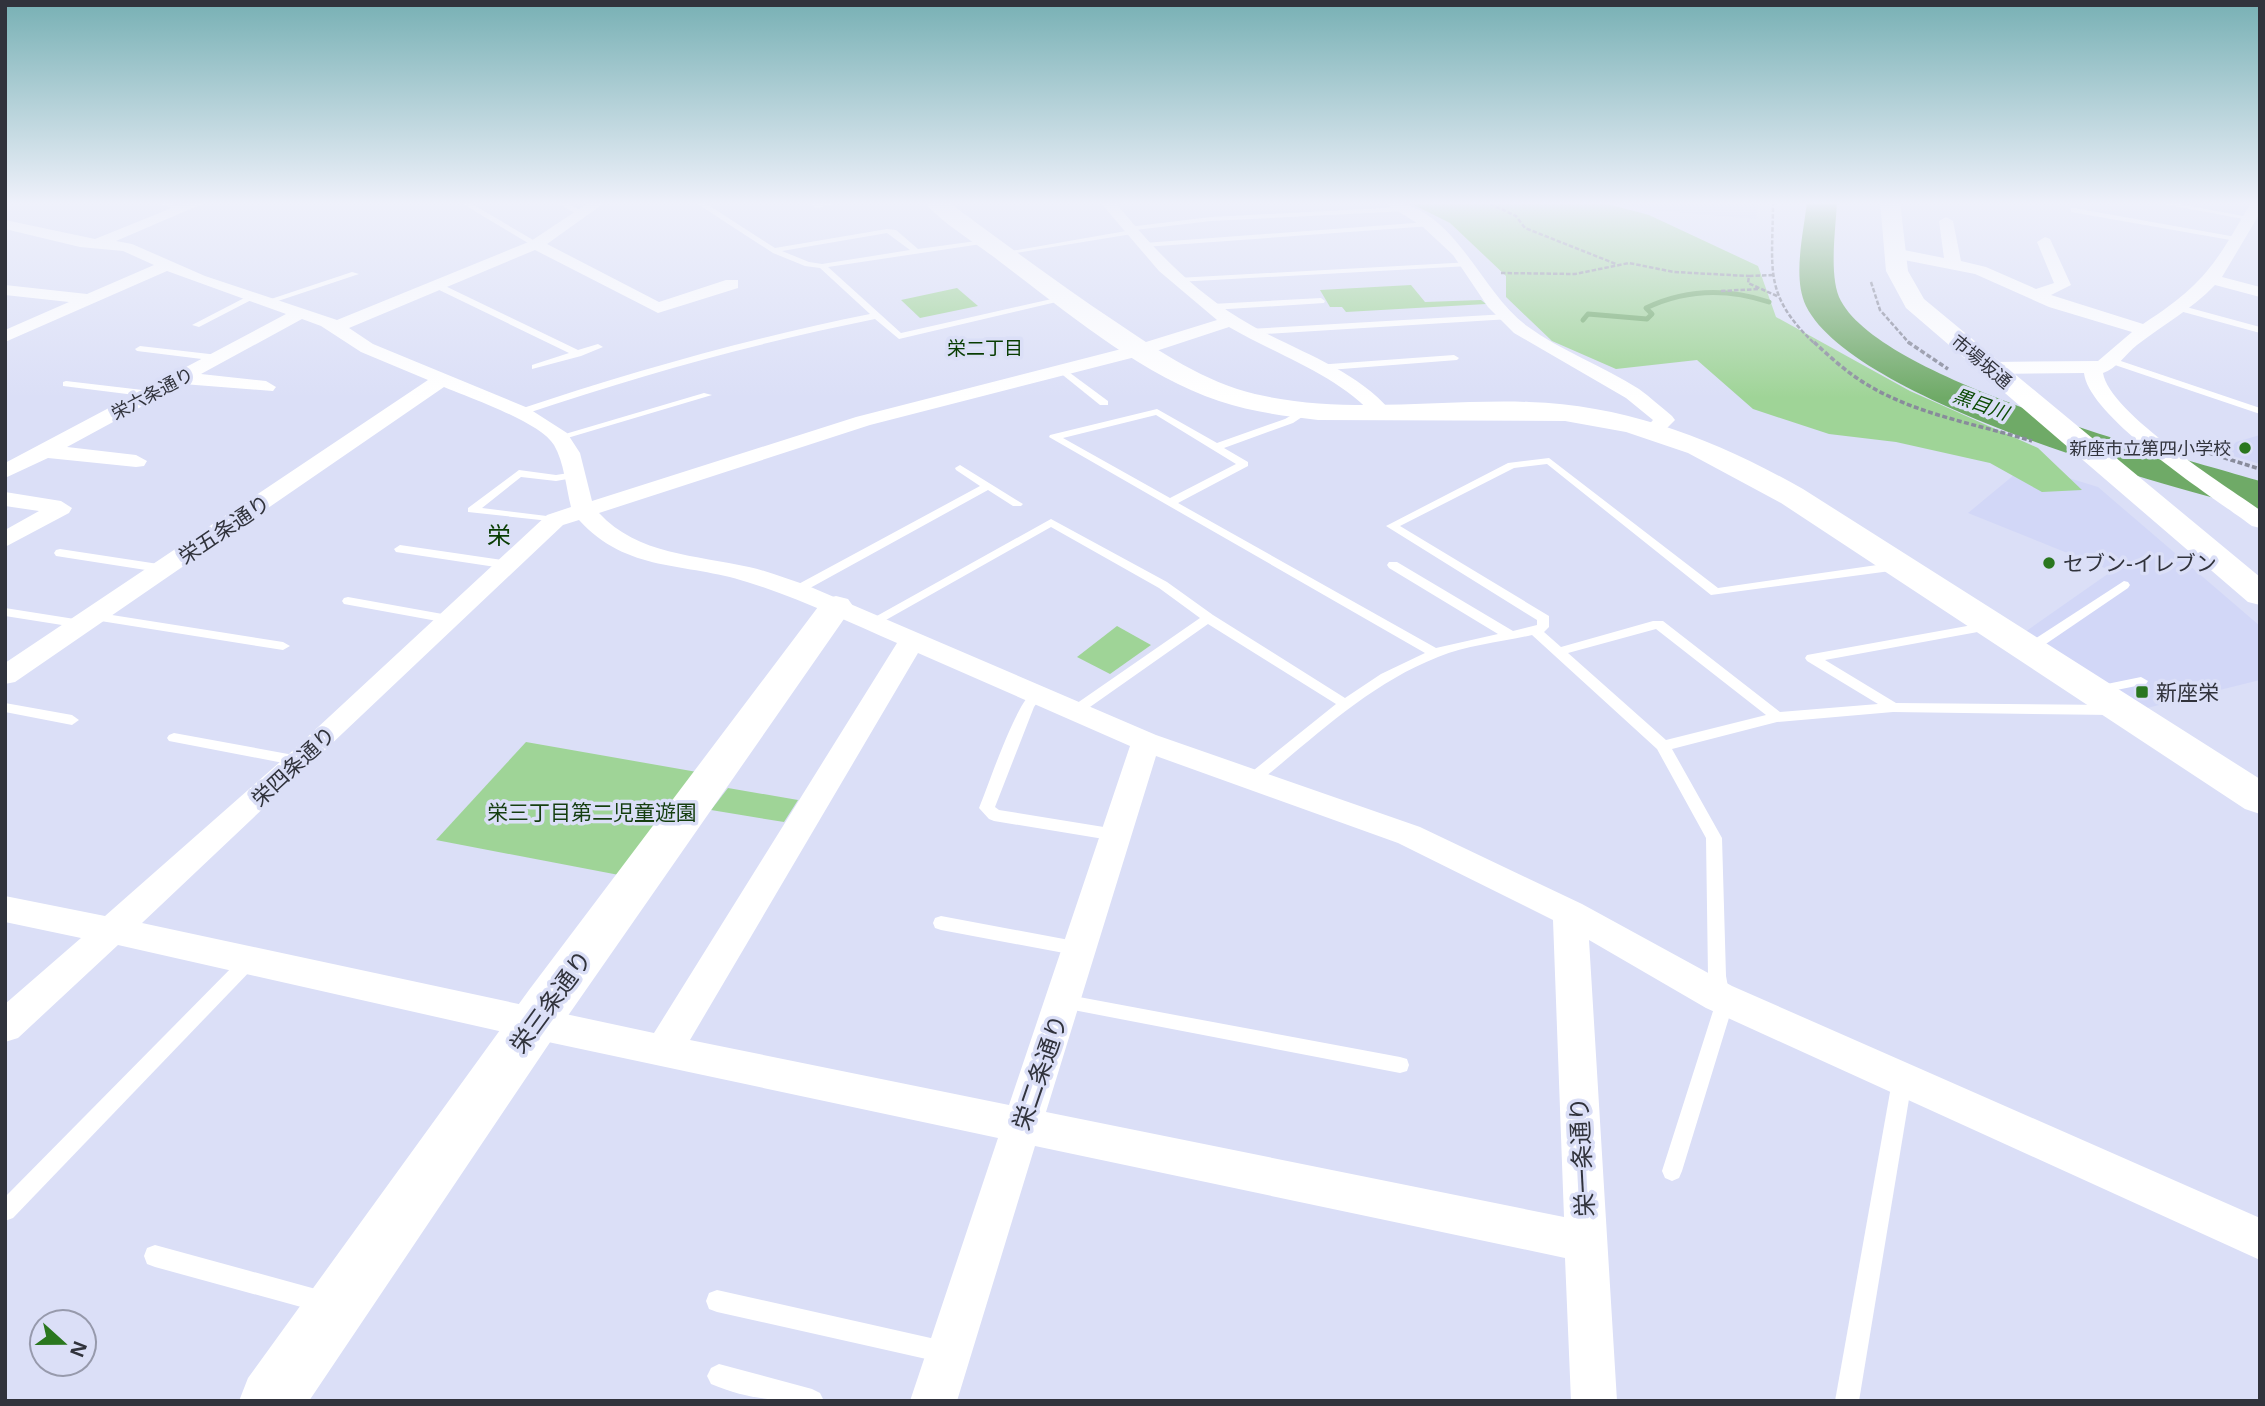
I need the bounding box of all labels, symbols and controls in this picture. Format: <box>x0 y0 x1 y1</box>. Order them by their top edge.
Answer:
street label: 市場坂通 <box>1947 329 2017 393</box>
district label: 栄二丁目 <box>947 335 1023 361</box>
street label: 栄六条通り <box>107 361 197 425</box>
water label: 黒目川 <box>1950 382 2014 427</box>
place label: 新座市立第四小学校 <box>2069 436 2231 460</box>
marker: 新座市立第四小学校 <box>2237 440 2253 456</box>
street label: 栄五条通り <box>173 488 275 570</box>
district label: 栄 <box>487 518 511 551</box>
place label: セブン-イレブン <box>2063 549 2217 577</box>
marker: セブン-イレブン <box>2041 555 2057 571</box>
place label: 新座栄 <box>2156 678 2219 706</box>
marker: 新座栄 <box>2134 684 2150 700</box>
street label: 栄四条通り <box>245 720 341 812</box>
park label: 栄三丁目第二児童遊園 <box>487 798 697 826</box>
street label: 栄三条通り <box>501 943 599 1059</box>
street label: 栄二条通り <box>1004 1010 1074 1134</box>
street label: 栄一条通り <box>1561 1096 1601 1218</box>
north arrow <box>28 1308 98 1378</box>
text: N <box>64 1337 94 1361</box>

